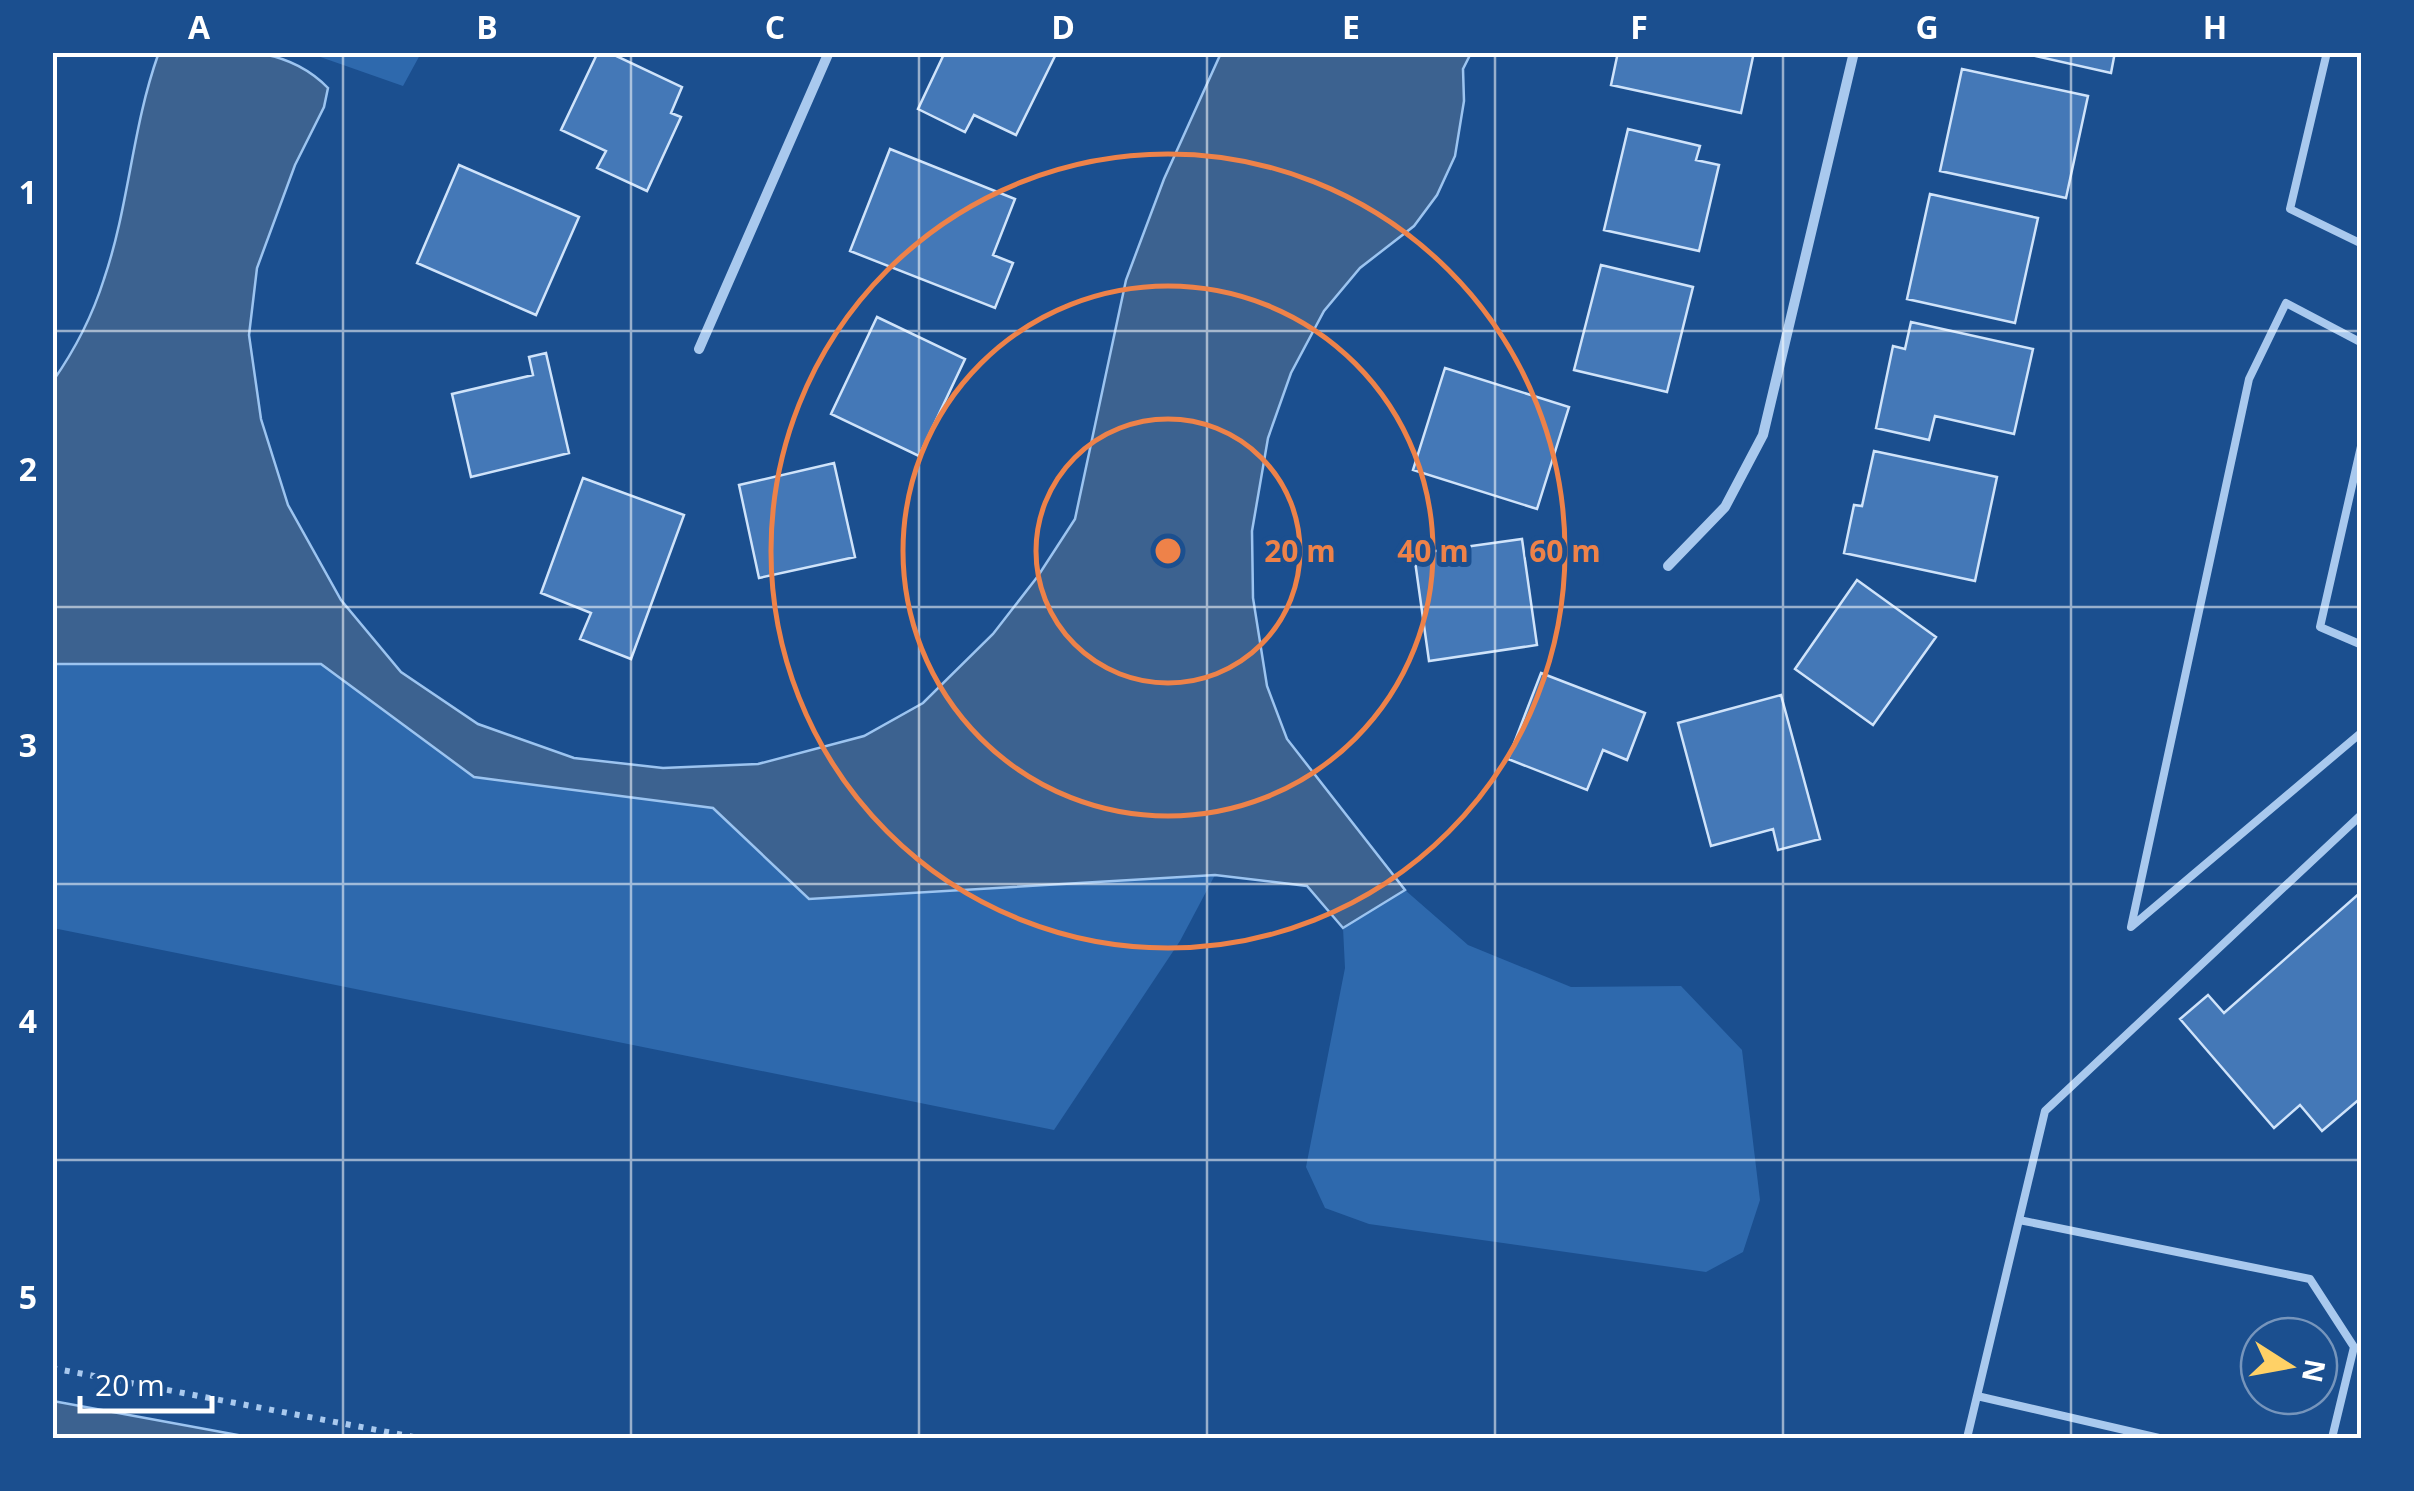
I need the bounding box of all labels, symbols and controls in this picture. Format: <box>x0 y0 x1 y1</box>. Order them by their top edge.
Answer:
text: A <box>188 5 211 48</box>
text: B <box>476 5 498 48</box>
text: C <box>765 5 785 48</box>
text: D <box>1051 5 1075 48</box>
text: E <box>1342 5 1360 48</box>
text: F <box>1630 5 1648 48</box>
text: G <box>1915 5 1939 48</box>
text: H <box>2203 5 2227 48</box>
text: 1 <box>19 170 37 213</box>
text: 2 <box>19 447 37 490</box>
text: 20 m <box>1264 530 1336 571</box>
text: 40 m <box>1397 530 1469 571</box>
text: 60 m <box>1529 530 1601 571</box>
centre of rings <box>1150 533 1186 569</box>
text: 3 <box>19 723 37 766</box>
text: 4 <box>19 999 37 1042</box>
text: 5 <box>19 1275 37 1318</box>
north arrow <box>2239 1316 2339 1416</box>
scale bar <box>80 1351 212 1413</box>
text: N <box>2294 1356 2335 1386</box>
text: 20 m <box>95 1364 165 1405</box>

